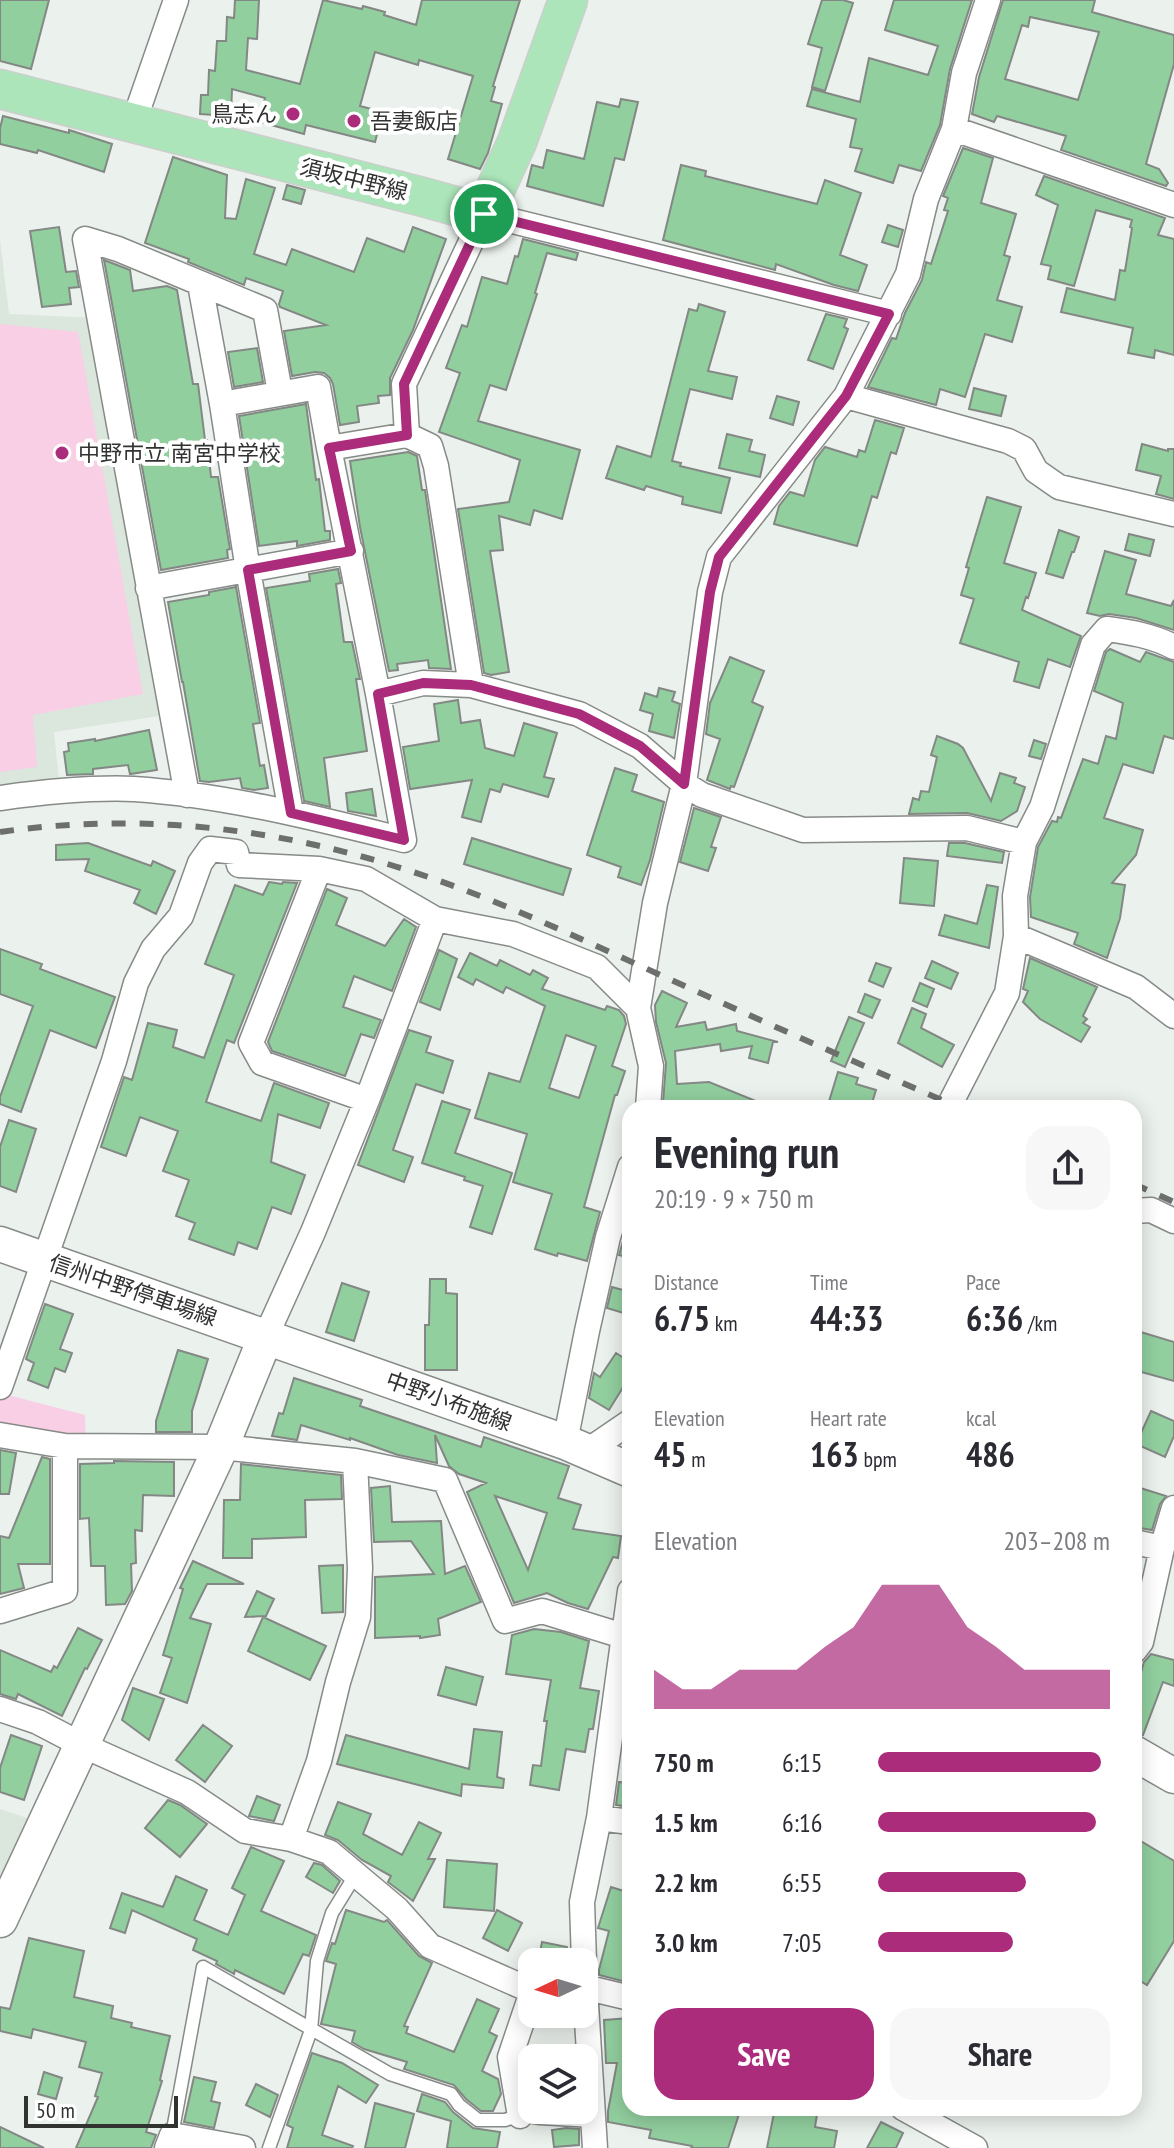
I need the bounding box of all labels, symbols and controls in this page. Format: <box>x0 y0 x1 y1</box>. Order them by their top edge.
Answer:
place label: 鳥志ん <box>211 100 277 128</box>
marker: 鳥志ん <box>284 105 302 123</box>
place label: 吾妻飯店 <box>370 107 458 135</box>
marker: 吾妻飯店 <box>345 112 363 130</box>
street label: 須坂中野線 <box>297 152 411 206</box>
pin <box>450 180 518 248</box>
icon: arrive <box>462 192 506 236</box>
place label: 中野市立 南宮中学校 <box>78 439 281 467</box>
marker: 中野市立 南宮中学校 <box>53 444 71 462</box>
text: Evening run <box>654 1123 839 1180</box>
button: share <box>1026 1126 1110 1210</box>
text: 20:19 · 9 × 750 m <box>654 1182 814 1215</box>
street label: 信州中野停車場線 <box>45 1248 221 1332</box>
text: Distance <box>654 1268 719 1296</box>
text: Time <box>810 1268 848 1296</box>
text: Pace <box>966 1268 1001 1296</box>
text: 6.75 <box>654 1296 710 1340</box>
text: 44:33 <box>810 1296 884 1340</box>
text: 6:36 <box>966 1296 1023 1340</box>
text: km <box>710 1309 738 1337</box>
text: /km <box>1023 1309 1057 1337</box>
street label: 中野小布施線 <box>382 1365 516 1437</box>
text: Elevation <box>654 1404 725 1432</box>
text: Heart rate <box>810 1404 887 1432</box>
text: kcal <box>966 1404 996 1432</box>
text: 45 <box>654 1432 687 1476</box>
text: 163 <box>810 1432 859 1476</box>
text: 486 <box>966 1432 1015 1476</box>
text: m <box>687 1445 706 1473</box>
text: bpm <box>859 1445 897 1473</box>
text: Elevation <box>654 1524 737 1557</box>
text: 203–208 m <box>1004 1524 1110 1557</box>
text: 750 m <box>654 1746 714 1779</box>
text: 6:15 <box>782 1746 822 1779</box>
text: 1.5 km <box>654 1806 718 1839</box>
text: 6:16 <box>782 1806 822 1839</box>
text: 2.2 km <box>654 1866 718 1899</box>
text: 6:55 <box>782 1866 822 1899</box>
text: 3.0 km <box>654 1926 718 1959</box>
text: 7:05 <box>782 1926 822 1959</box>
north arrow <box>518 1948 598 2028</box>
map controls <box>518 1948 598 2124</box>
button: Save <box>654 2008 874 2100</box>
button: Share <box>890 2008 1110 2100</box>
button: layers <box>518 2044 598 2124</box>
scale bar <box>24 2092 178 2128</box>
text: 50 m <box>36 2096 75 2124</box>

